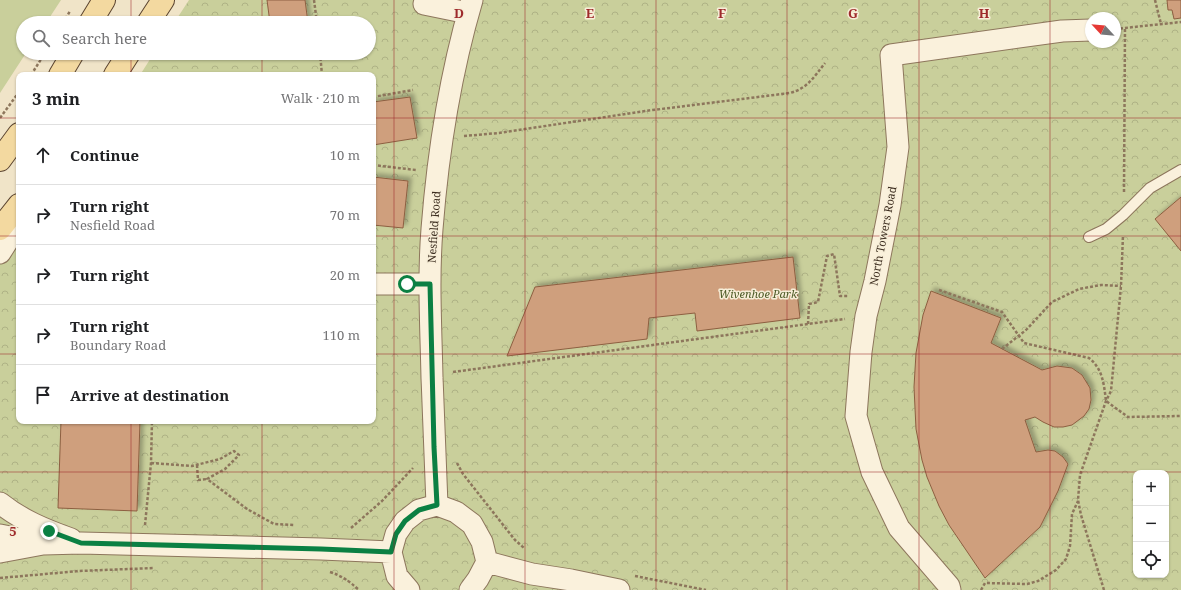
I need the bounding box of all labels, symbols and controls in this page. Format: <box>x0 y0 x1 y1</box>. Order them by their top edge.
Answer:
text: D <box>454 4 464 22</box>
text: E <box>586 4 595 22</box>
text: F <box>718 4 726 22</box>
text: G <box>848 4 858 22</box>
text: H <box>979 4 990 22</box>
north arrow <box>1085 12 1121 48</box>
search box <box>16 16 376 60</box>
icon: search <box>30 27 52 49</box>
text: Search here <box>62 28 147 48</box>
text: 3 min <box>32 87 80 110</box>
text: Walk · 210 m <box>281 89 360 107</box>
icon: ahead <box>32 144 54 166</box>
text: Continue <box>70 145 139 165</box>
text: 10 m <box>330 146 360 164</box>
street label: North Towers Road <box>866 185 900 287</box>
street label: Nesfield Road <box>424 190 444 263</box>
text: Turn right <box>70 196 149 216</box>
icon: right <box>32 204 54 226</box>
text: 70 m <box>330 206 360 224</box>
text: Nesfield Road <box>70 216 155 234</box>
icon: right <box>32 264 54 286</box>
text: Turn right <box>70 265 149 285</box>
text: 20 m <box>330 266 360 284</box>
route start <box>398 275 416 293</box>
park label: Wivenhoe Park <box>719 286 798 301</box>
text: Turn right <box>70 316 149 336</box>
icon: right <box>32 324 54 346</box>
text: 110 m <box>323 326 360 344</box>
text: Boundary Road <box>70 336 166 354</box>
icon: arrive <box>32 384 54 406</box>
text: Arrive at destination <box>70 385 229 405</box>
map controls <box>1133 470 1169 578</box>
button: + <box>1133 470 1169 506</box>
button: − <box>1133 506 1169 542</box>
text: 5 <box>9 522 17 540</box>
route end <box>40 522 58 540</box>
button: locate <box>1133 542 1169 578</box>

